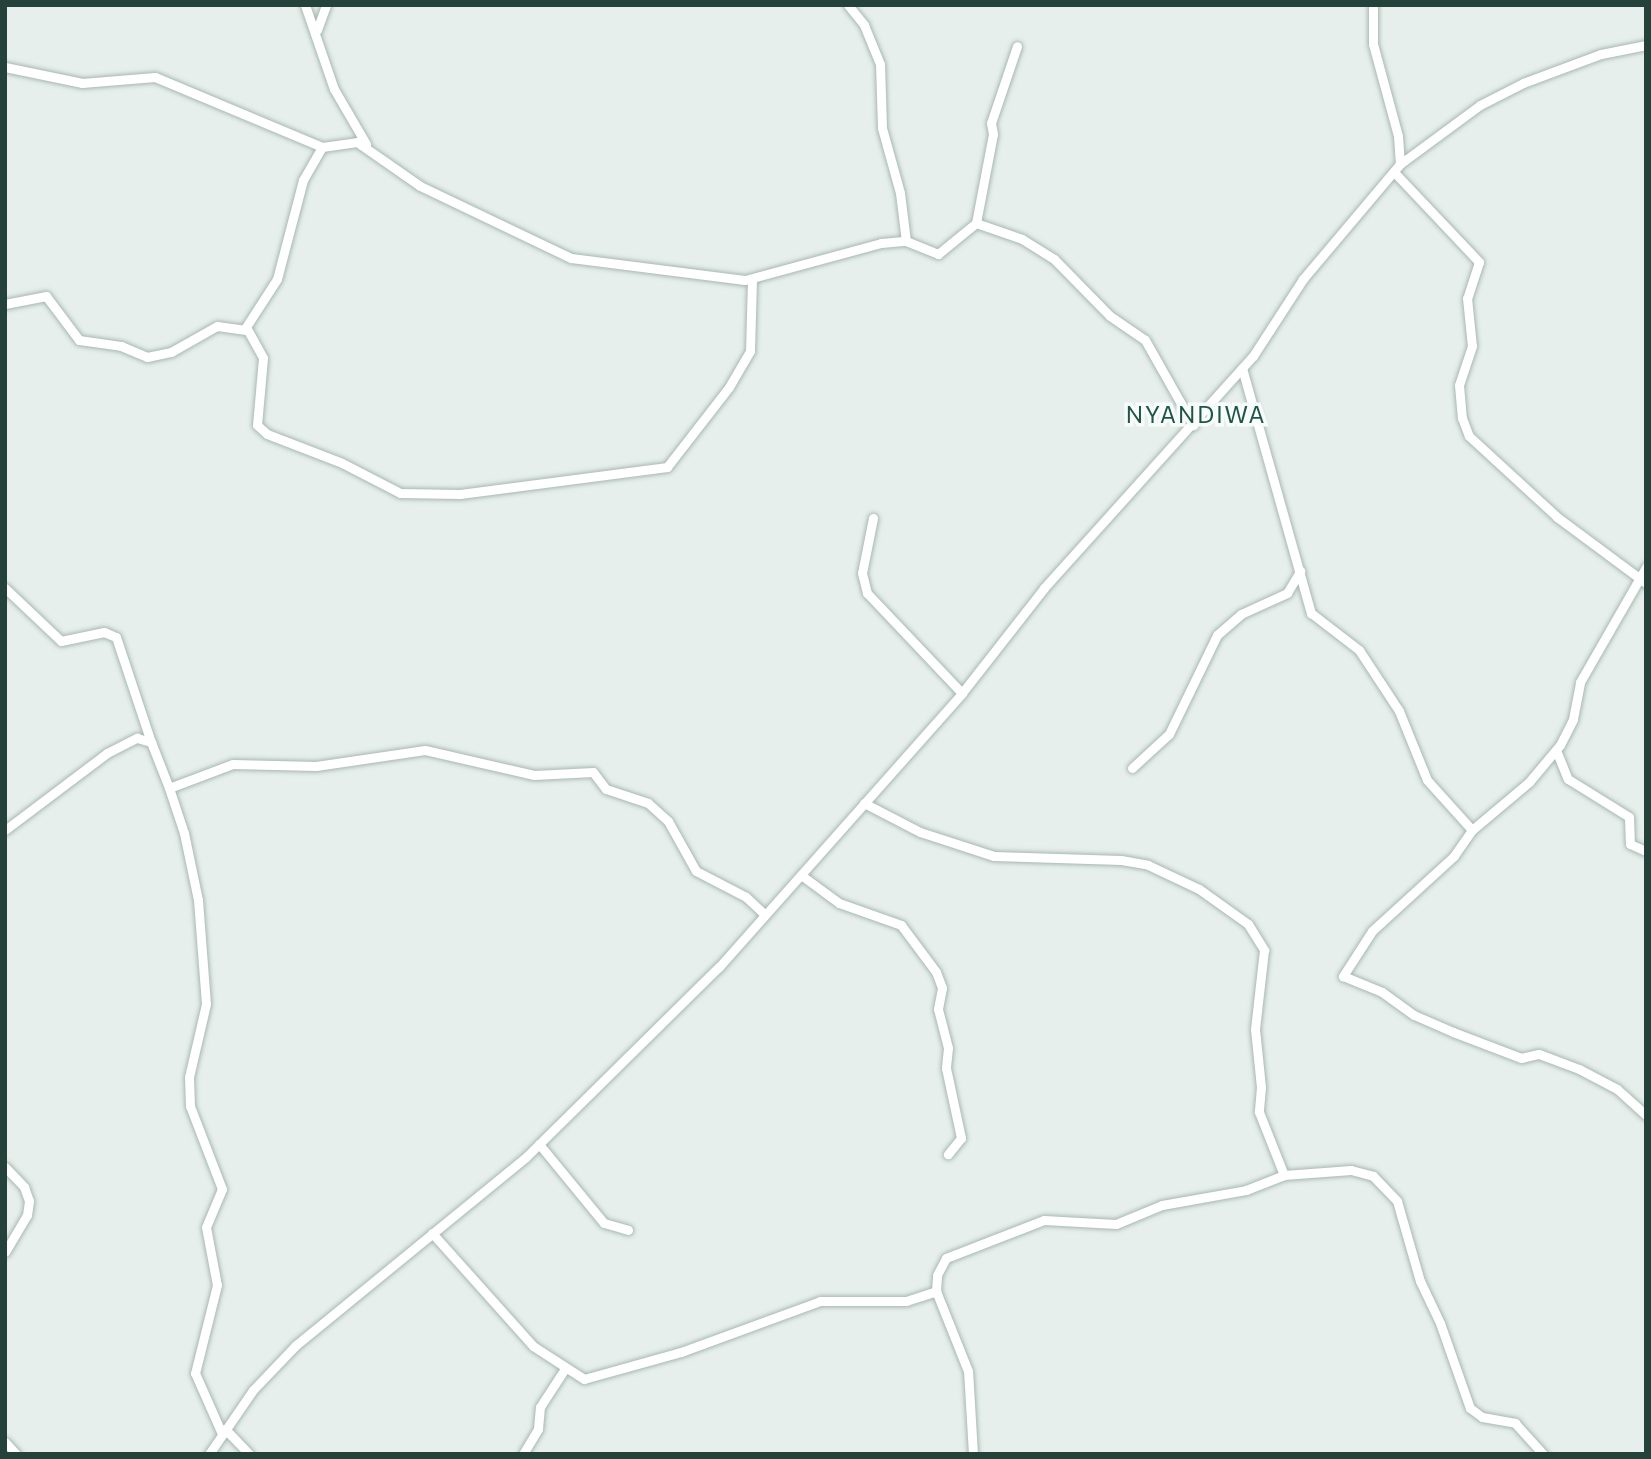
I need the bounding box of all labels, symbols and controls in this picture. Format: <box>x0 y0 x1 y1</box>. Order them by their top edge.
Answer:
district label: NYANDIWA <box>1127 400 1265 428</box>

